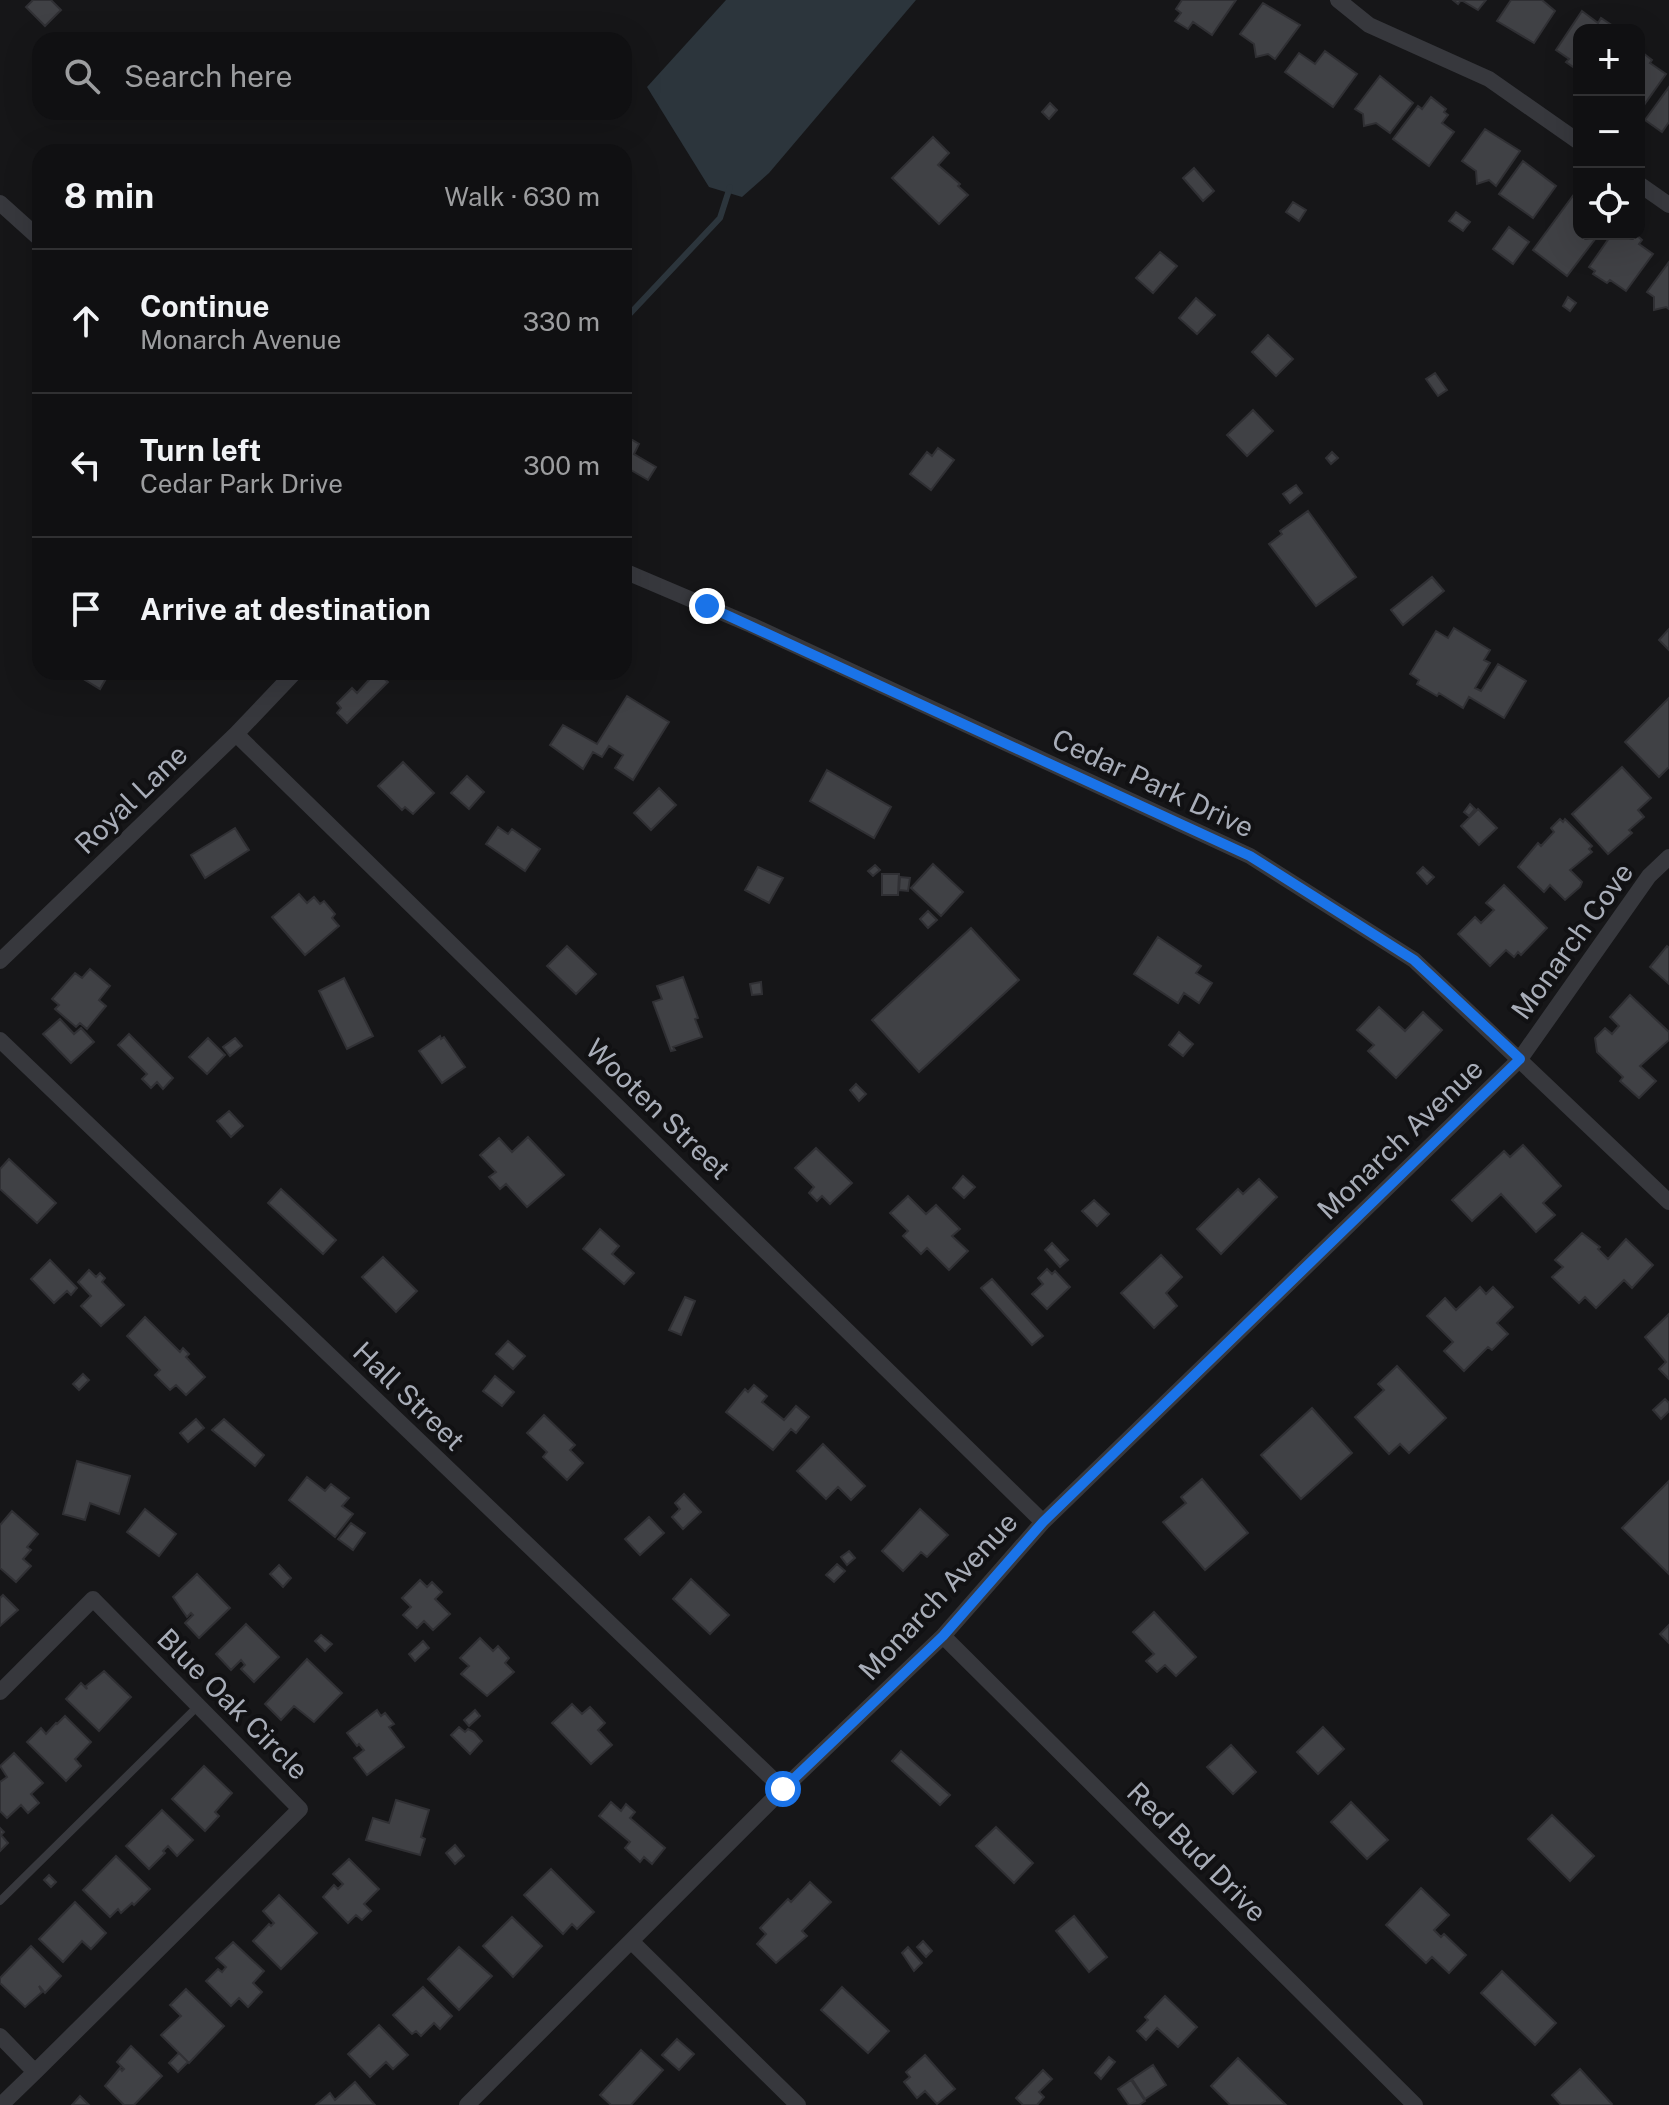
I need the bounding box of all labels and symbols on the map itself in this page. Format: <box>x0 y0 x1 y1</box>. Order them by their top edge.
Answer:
route end <box>689 588 725 624</box>
street label: Cedar Park Drive <box>1047 721 1259 844</box>
street label: Royal Lane <box>68 737 193 860</box>
street label: Monarch Cove <box>1504 856 1639 1025</box>
street label: Wooten Street <box>579 1032 737 1186</box>
street label: Monarch Avenue <box>1310 1051 1489 1226</box>
street label: Hall Street <box>347 1334 472 1457</box>
street label: Monarch Avenue <box>852 1505 1024 1686</box>
street label: Blue Oak Circle <box>151 1621 316 1786</box>
route start <box>765 1771 801 1807</box>
street label: Red Bud Drive <box>1121 1775 1274 1928</box>

